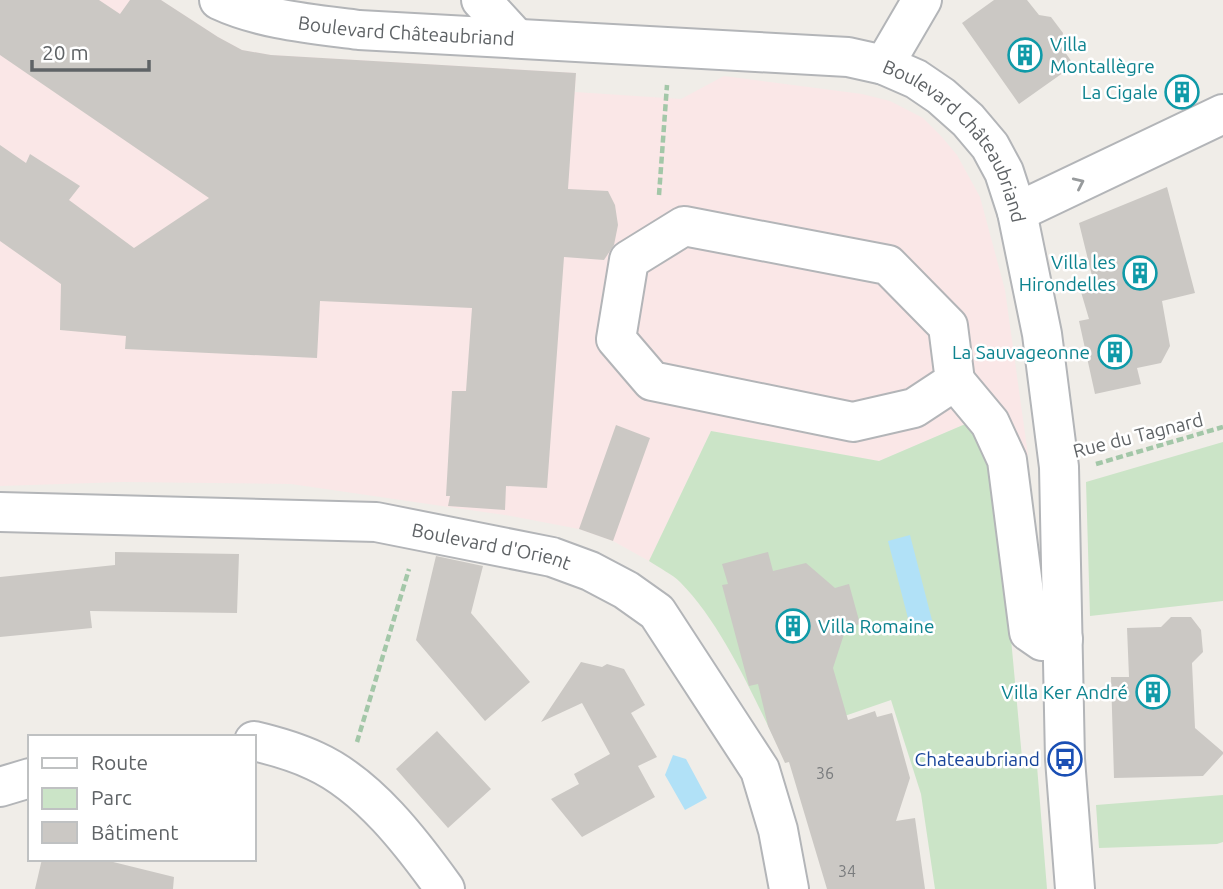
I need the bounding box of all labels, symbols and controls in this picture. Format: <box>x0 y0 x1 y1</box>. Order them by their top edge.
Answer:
street label: Boulevard Châteaubriand <box>297 11 515 50</box>
scale bar <box>32 28 149 72</box>
place label: Villa Montallègre <box>1050 33 1155 77</box>
building icon: Villa Montallègre <box>1006 36 1044 74</box>
text: 20 m <box>42 40 89 64</box>
street label: Boulevard Châteaubriand <box>880 55 1030 224</box>
building icon: La Cigale <box>1163 73 1201 111</box>
place label: La Cigale <box>1082 81 1158 103</box>
one-way arrow <box>1072 177 1084 191</box>
place label: Villa les Hirondelles <box>1019 251 1116 295</box>
building icon: Villa les Hirondelles <box>1121 254 1159 292</box>
building icon: La Sauvageonne <box>1096 333 1134 371</box>
place label: La Sauvageonne <box>952 341 1090 363</box>
street label: Rue du Tagnard <box>1071 408 1205 462</box>
street label: Boulevard d'Orient <box>410 518 575 574</box>
building icon: Villa Romaine <box>774 607 812 645</box>
place label: Villa Romaine <box>818 615 934 637</box>
building icon: Villa Ker André <box>1134 673 1172 711</box>
place label: Villa Ker André <box>1001 681 1128 703</box>
legend <box>28 735 256 861</box>
bus stop icon: Chateaubriand <box>1046 740 1084 778</box>
place label: Chateaubriand <box>915 748 1040 770</box>
text: Route <box>91 750 148 774</box>
house number: 36 <box>816 764 834 782</box>
text: Parc <box>91 785 132 809</box>
text: Bâtiment <box>91 820 178 844</box>
house number: 34 <box>838 862 856 880</box>

